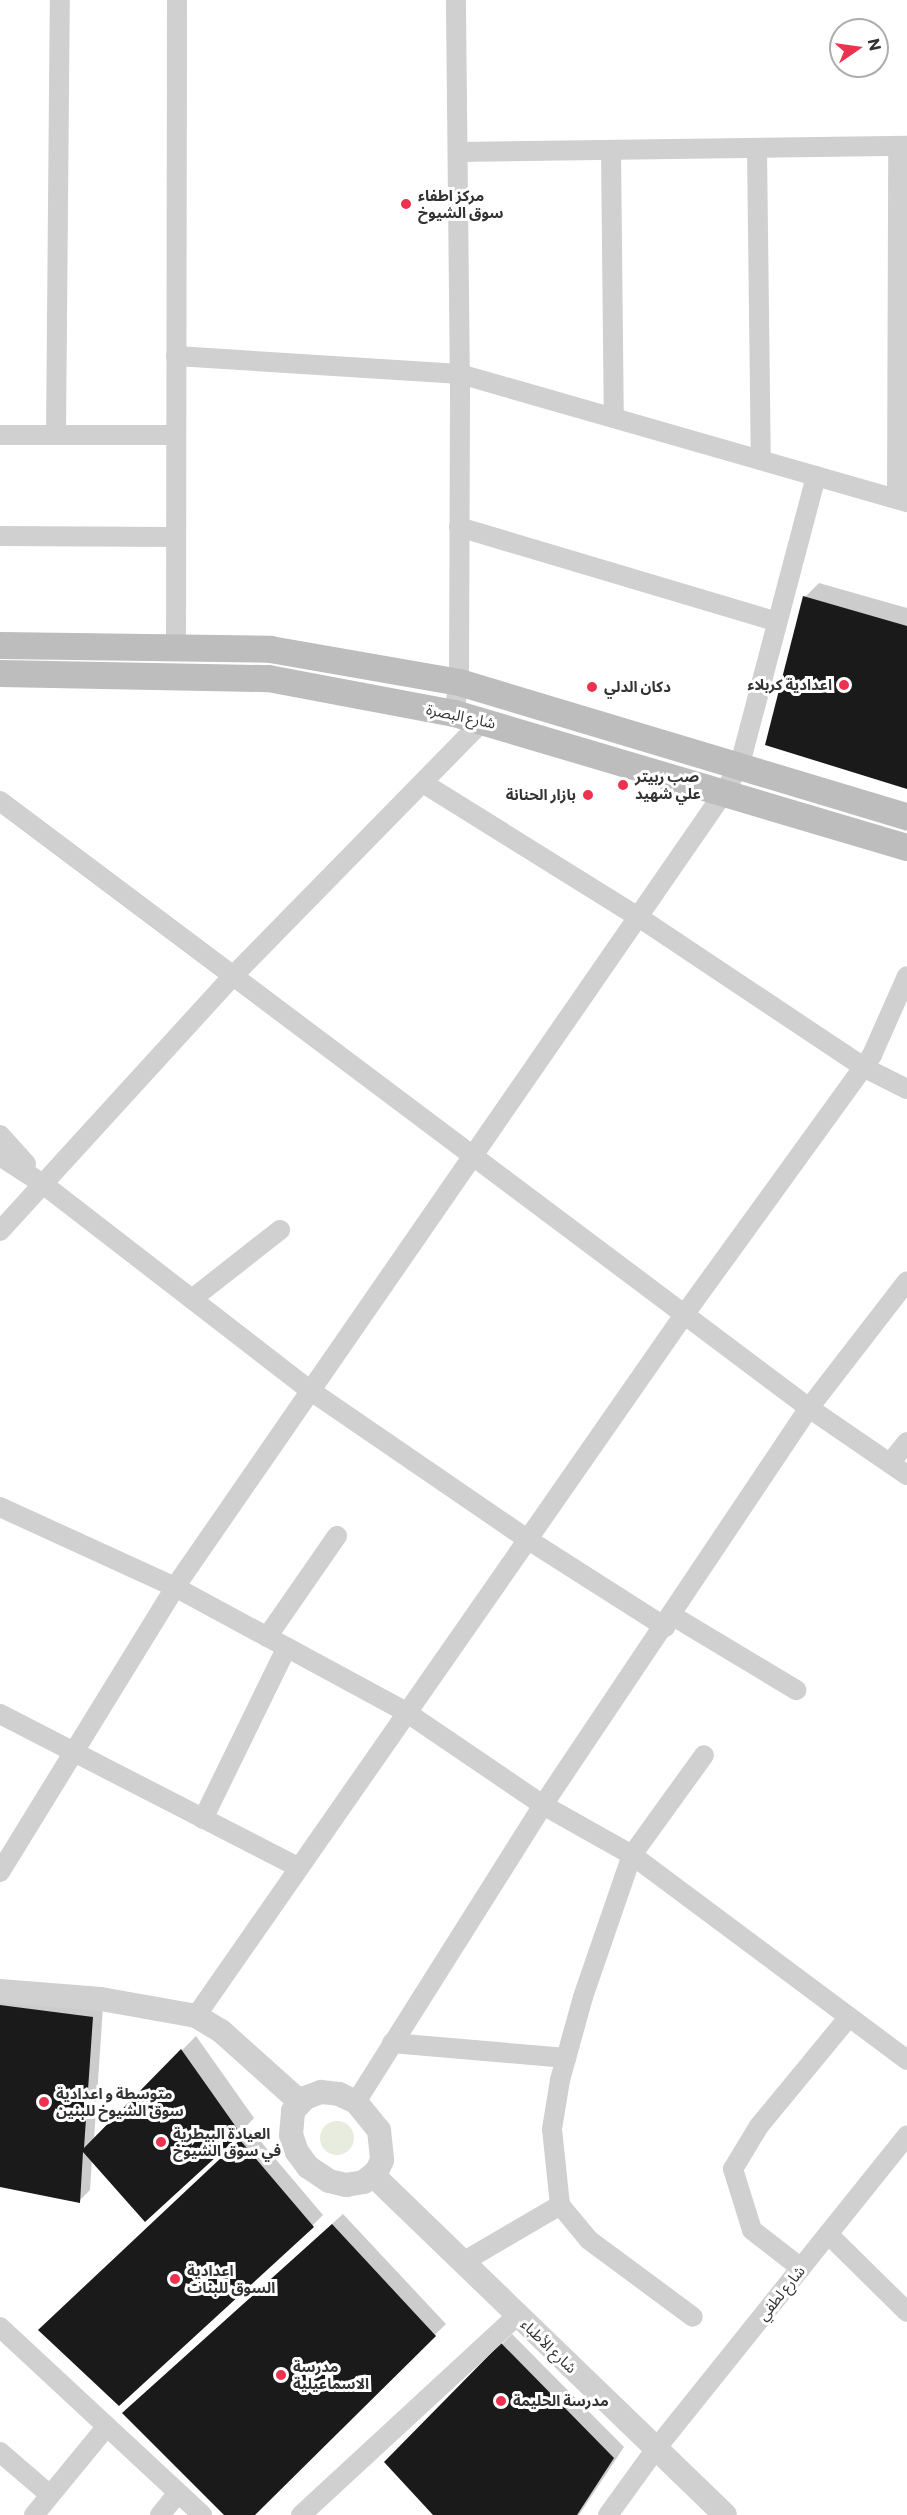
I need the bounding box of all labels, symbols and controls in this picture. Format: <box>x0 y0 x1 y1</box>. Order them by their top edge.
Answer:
north arrow <box>829 18 889 78</box>
text: N <box>864 36 886 52</box>
place label: مركز اطفاء سوق الشيوخ <box>418 186 504 221</box>
marker: مركز اطفاء سوق الشيوخ <box>399 197 413 211</box>
place label: اعدادية كربلاء <box>747 676 832 694</box>
place label: دكان الدلي <box>604 678 671 696</box>
marker: اعدادية كربلاء <box>837 678 851 692</box>
marker: دكان الدلي <box>585 680 599 694</box>
street label: شارع البصرة <box>425 700 497 732</box>
place label: صب ربيتر علي شهيد <box>635 767 701 802</box>
marker: صب ربيتر علي شهيد <box>616 778 630 792</box>
place label: بازار الحنانة <box>506 786 576 804</box>
marker: بازار الحنانة <box>581 788 595 802</box>
place label: متوسطة و اعدادية سوق الشيوخ للبنين <box>56 2084 184 2119</box>
marker: متوسطة و اعدادية سوق الشيوخ للبنين <box>37 2095 51 2109</box>
place label: العيادة البيطرية في سوق الشيوخ <box>173 2124 281 2159</box>
marker: العيادة البيطرية في سوق الشيوخ <box>154 2135 168 2149</box>
place label: اعدادية السوق للبنات <box>187 2261 275 2296</box>
street label: شارع لطفي <box>754 2262 808 2324</box>
marker: اعدادية السوق للبنات <box>168 2272 182 2286</box>
street label: شارع الأطباء <box>517 2315 581 2377</box>
place label: مدرسة الاسماعيلية <box>293 2357 369 2392</box>
marker: مدرسة الاسماعيلية <box>274 2368 288 2382</box>
place label: مدرسة الحليمة <box>513 2392 609 2410</box>
marker: مدرسة الحليمة <box>494 2394 508 2408</box>

